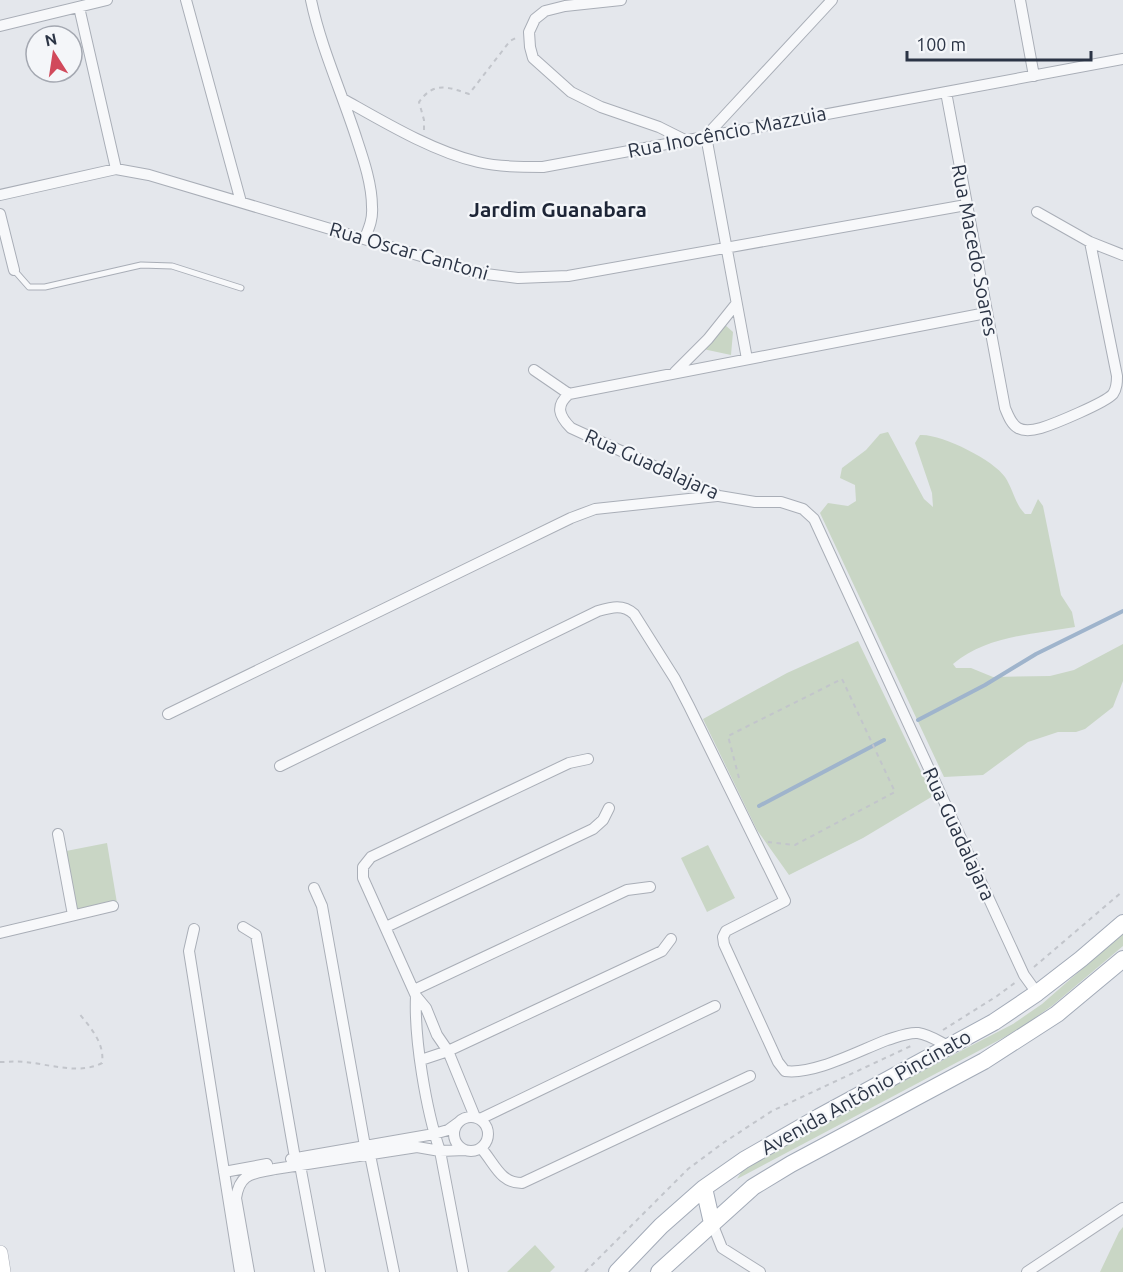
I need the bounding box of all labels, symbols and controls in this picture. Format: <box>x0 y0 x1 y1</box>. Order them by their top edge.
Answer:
north arrow <box>24 24 84 84</box>
scale bar <box>907 24 1092 62</box>
text: N <box>43 29 59 49</box>
text: 100 m <box>916 34 966 54</box>
street label: Rua Inocêncio Mazzuia <box>626 101 828 162</box>
street label: Rua Macedo Soares <box>948 162 1003 338</box>
district label: Jardim Guanabara <box>469 197 647 221</box>
street label: Rua Oscar Cantoni <box>327 217 491 284</box>
street label: Rua Guadalajara <box>582 424 723 503</box>
street label: Rua Guadalajara <box>919 764 1000 904</box>
street label: Avenida Antônio Pincinato <box>757 1024 975 1159</box>

